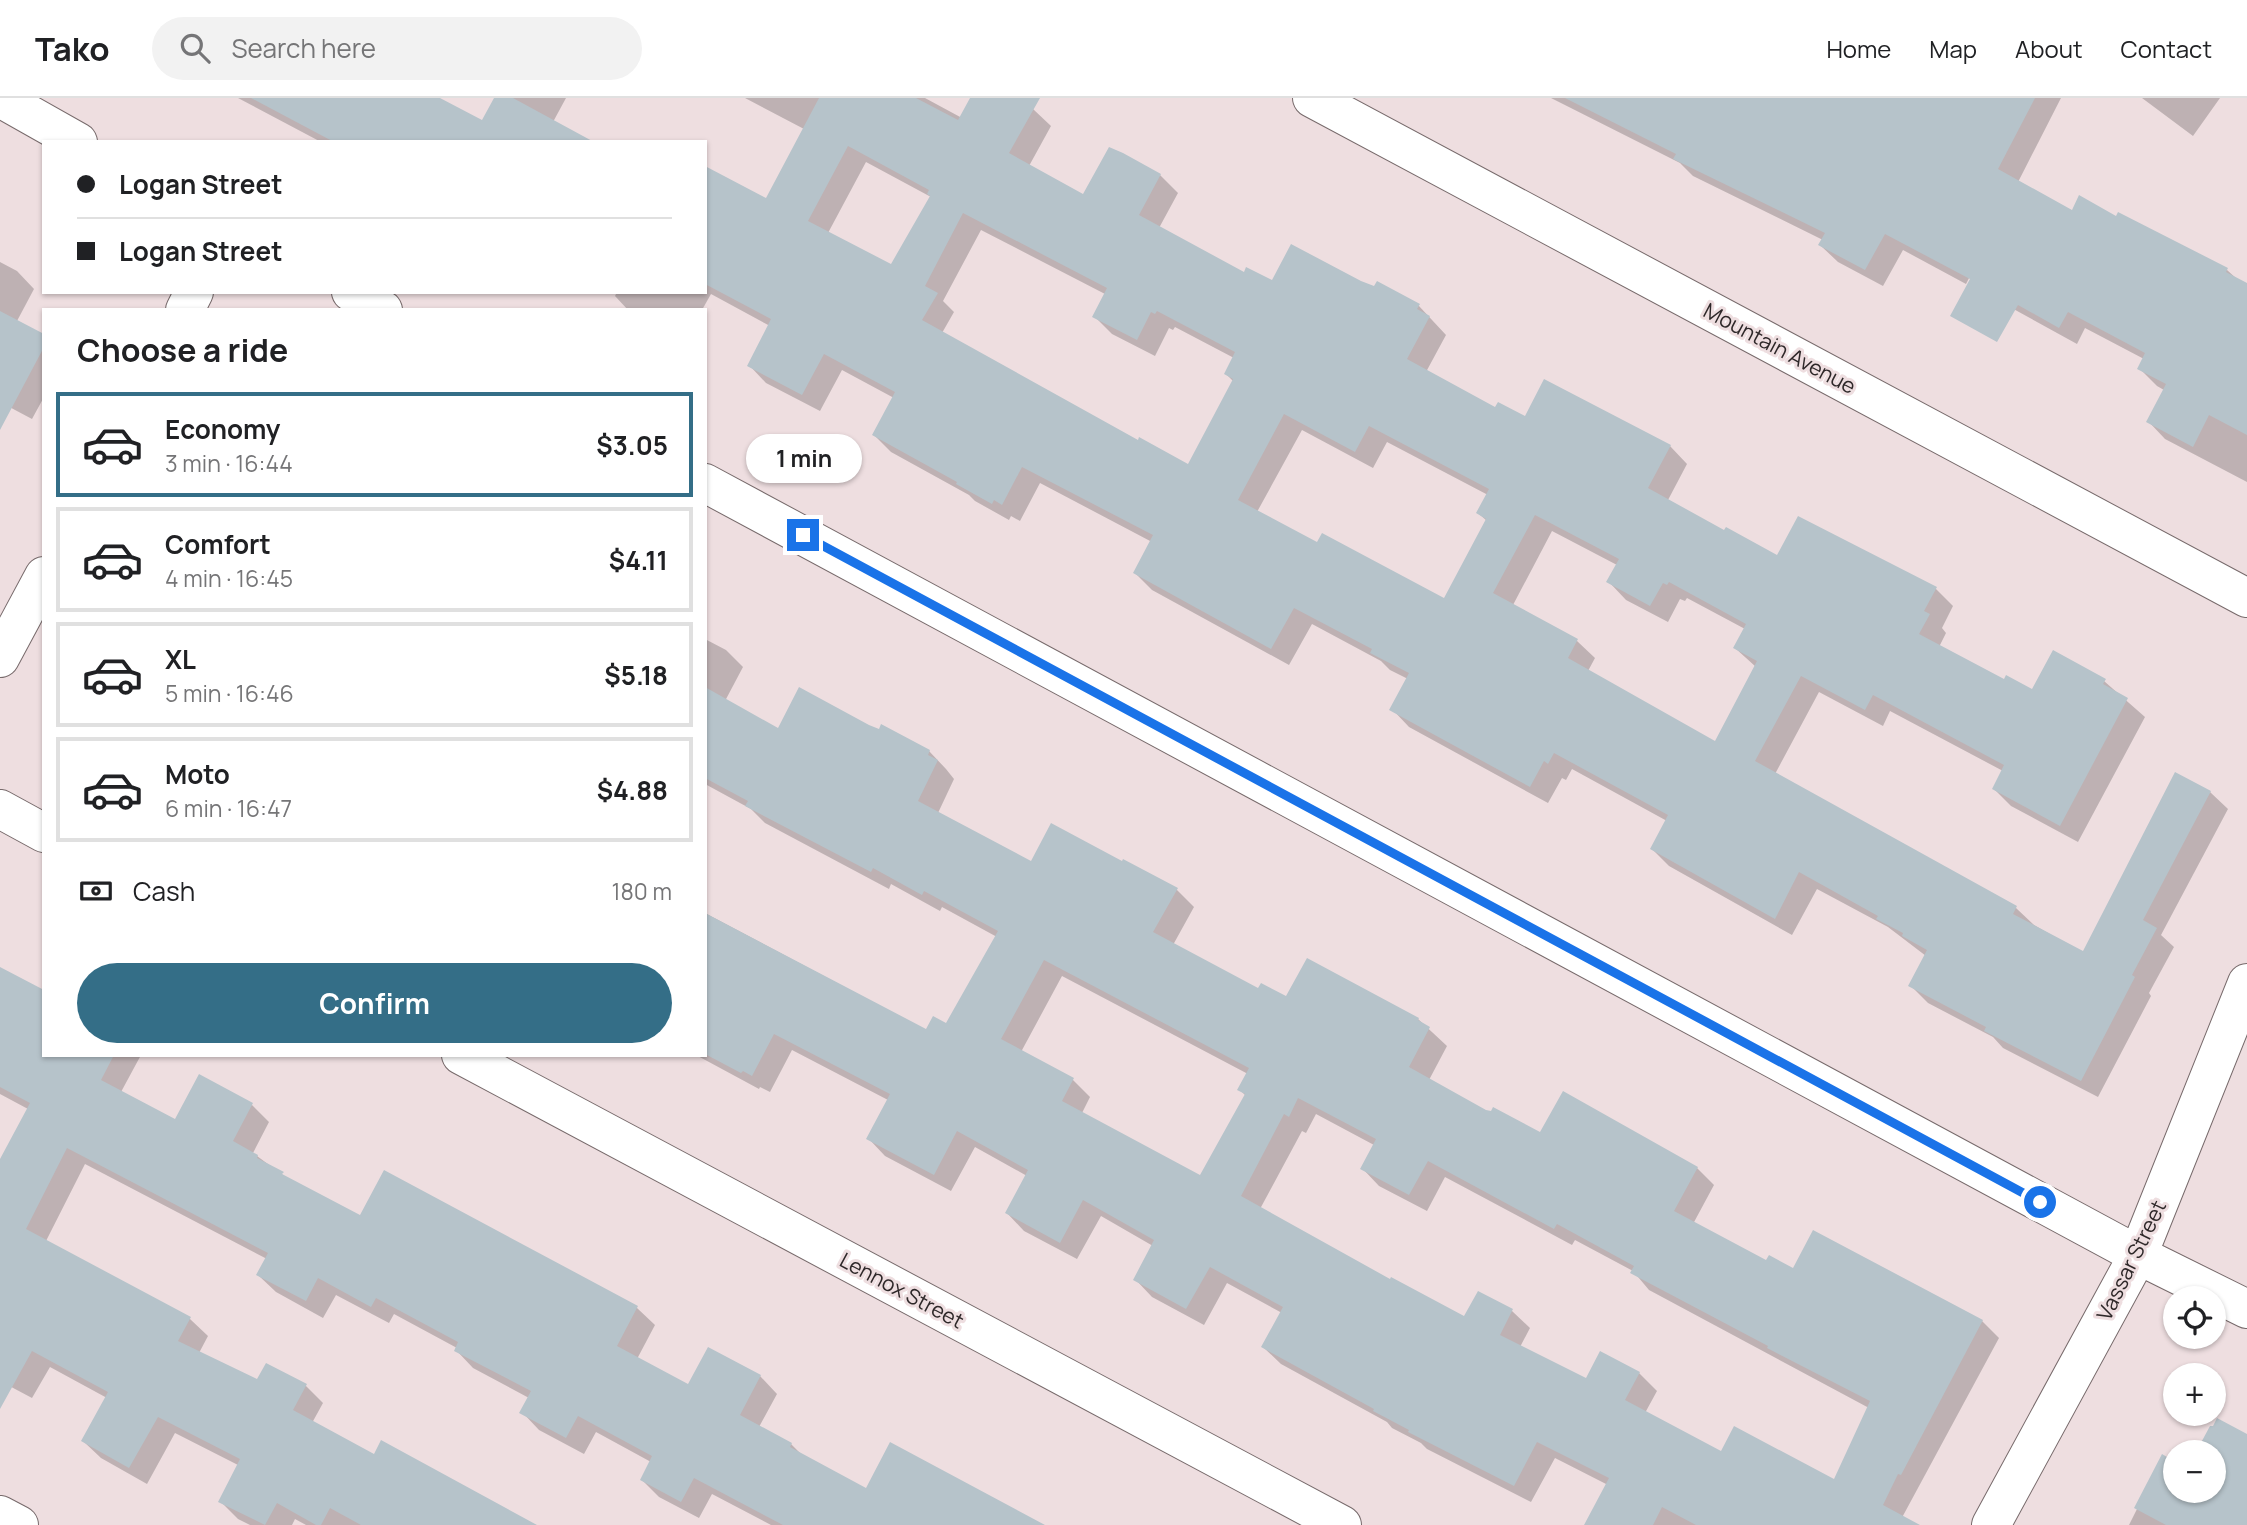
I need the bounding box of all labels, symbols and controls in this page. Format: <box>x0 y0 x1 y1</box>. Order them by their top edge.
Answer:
search box <box>152 17 642 80</box>
text: Tako <box>35 26 110 71</box>
icon: search <box>176 29 214 67</box>
text: Search here <box>232 30 376 66</box>
text: Home <box>1826 32 1891 65</box>
text: Map <box>1929 32 1977 65</box>
text: About <box>2015 32 2083 65</box>
text: Contact <box>2121 32 2212 65</box>
text: Logan Street <box>119 166 282 202</box>
text: Logan Street <box>119 233 282 269</box>
street label: Mountain Avenue <box>1699 296 1861 400</box>
text: Choose a ride <box>77 328 288 372</box>
text: Economy <box>165 411 280 447</box>
icon: car <box>81 413 144 476</box>
text: $3.05 <box>596 427 668 463</box>
callout: 1 min <box>745 434 861 482</box>
text: 1 min <box>776 442 832 474</box>
text: 3 min · 16:44 <box>165 447 293 479</box>
route end <box>787 519 819 551</box>
text: Comfort <box>165 526 271 562</box>
icon: car <box>81 528 144 591</box>
text: $4.11 <box>609 542 668 578</box>
text: 4 min · 16:45 <box>165 562 293 594</box>
text: XL <box>165 641 196 677</box>
icon: car <box>81 643 144 706</box>
text: $5.18 <box>604 657 668 693</box>
text: 5 min · 16:46 <box>165 677 294 709</box>
text: Moto <box>165 756 230 792</box>
icon: car <box>81 758 144 821</box>
text: $4.88 <box>597 772 668 808</box>
text: 6 min · 16:47 <box>165 792 292 824</box>
icon: cash <box>77 872 115 910</box>
text: Cash <box>133 873 195 909</box>
text: 180 m <box>612 875 672 907</box>
button: Confirm <box>77 963 672 1043</box>
route start <box>2024 1186 2056 1218</box>
street label: Vassar Street <box>2090 1195 2172 1325</box>
street label: Lennox Street <box>835 1246 969 1334</box>
map controls <box>2163 1286 2226 1503</box>
button: locate <box>2163 1286 2226 1349</box>
button: + <box>2163 1363 2226 1426</box>
button: − <box>2163 1440 2226 1503</box>

